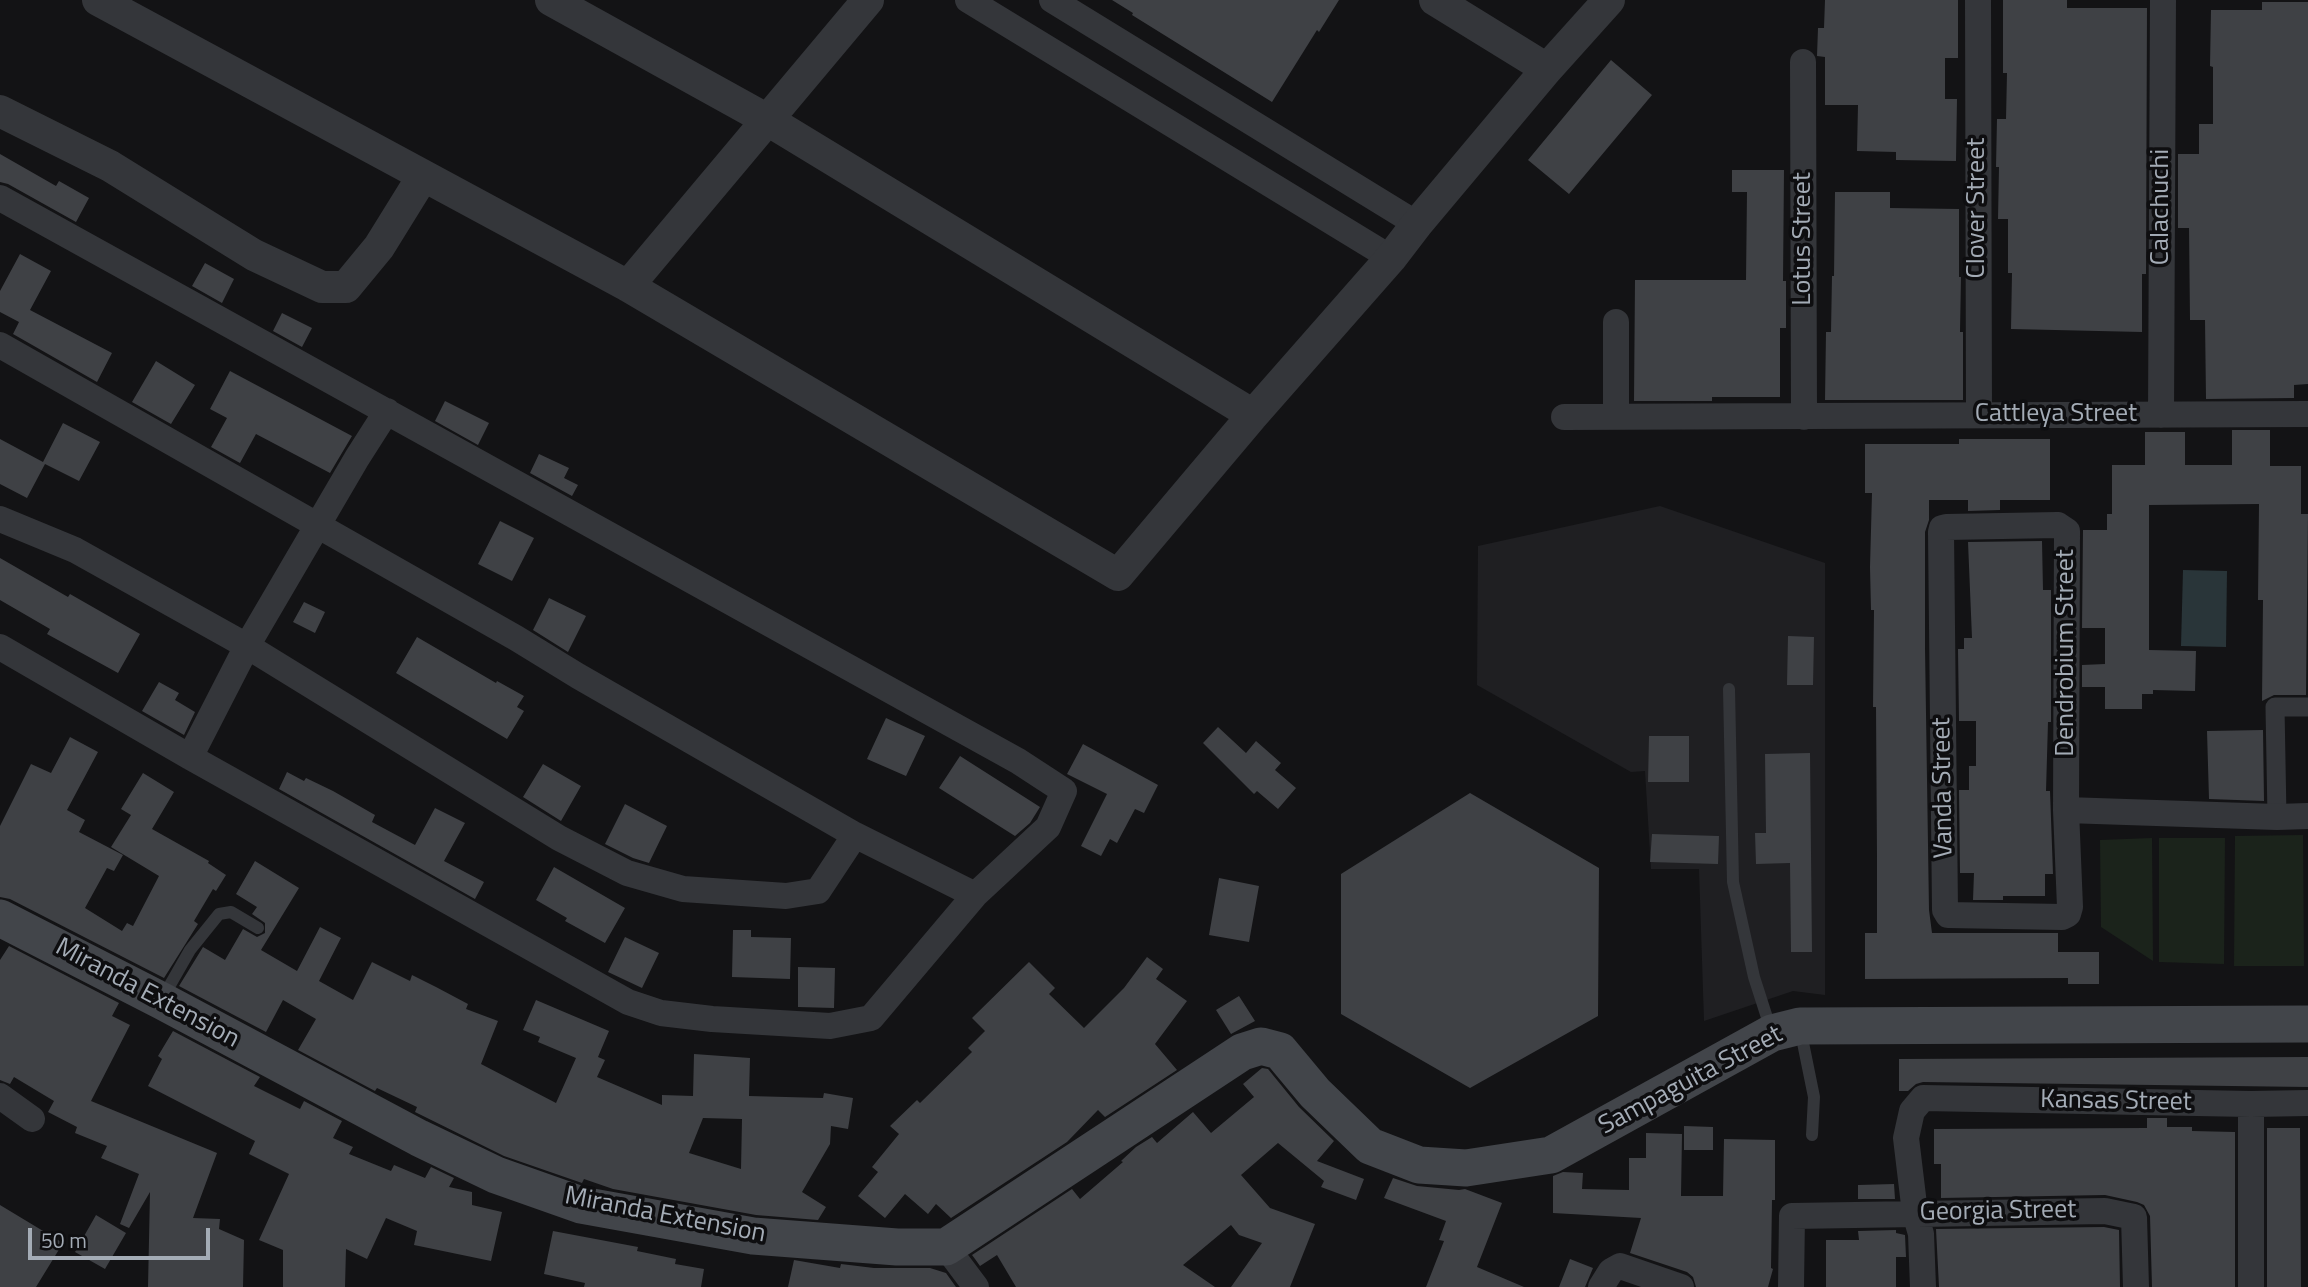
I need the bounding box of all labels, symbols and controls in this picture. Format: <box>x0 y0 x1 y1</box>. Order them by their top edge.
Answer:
street label: Clover Street <box>1962 138 1994 278</box>
street label: Calachuchi <box>2146 149 2178 265</box>
street label: Lotus Street <box>1788 172 1820 306</box>
street label: Cattleya Street <box>1975 399 2137 431</box>
street label: Dendrobium Street <box>2051 549 2083 757</box>
street label: Vanda Street <box>1927 717 1961 859</box>
street label: Miranda Extension <box>50 932 244 1056</box>
street label: Sampaguita Street <box>1594 1019 1788 1143</box>
street label: Kansas Street <box>2040 1085 2192 1119</box>
street label: Miranda Extension <box>562 1181 768 1251</box>
street label: Georgia Street <box>1919 1195 2077 1229</box>
scale bar <box>32 1214 214 1258</box>
text: 50 m <box>41 1224 87 1256</box>

